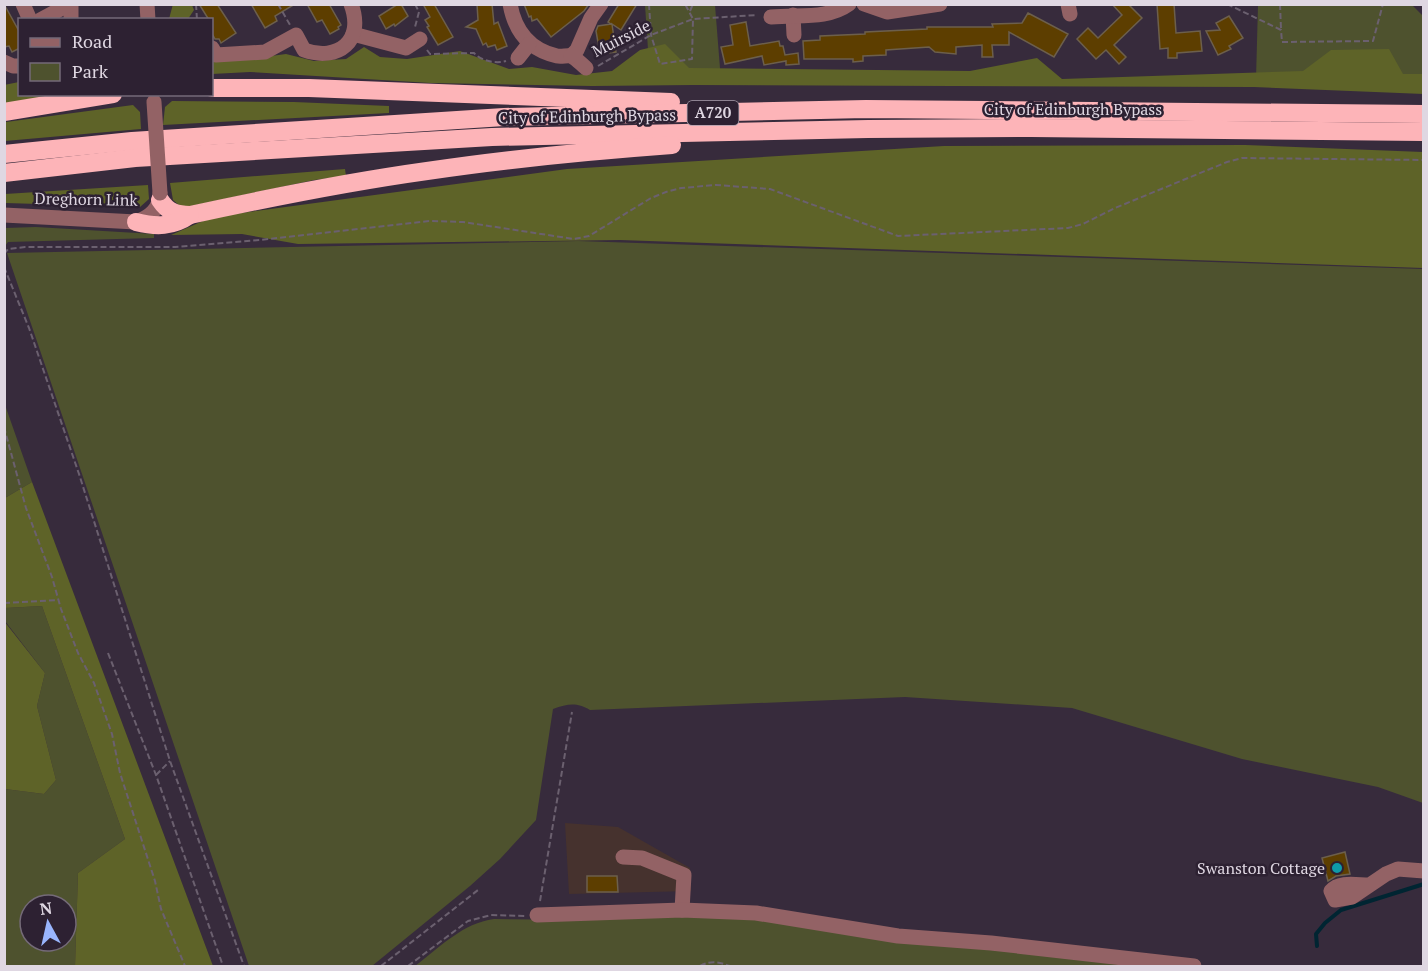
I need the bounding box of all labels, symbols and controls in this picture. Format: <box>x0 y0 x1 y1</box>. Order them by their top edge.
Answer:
street label: Muirside <box>588 14 654 62</box>
legend <box>18 18 213 96</box>
text: Road <box>72 29 112 53</box>
text: Park <box>72 59 109 83</box>
street label: City of Edinburgh Bypass <box>984 98 1162 120</box>
road number: A720 <box>688 101 738 125</box>
street label: City of Edinburgh Bypass <box>498 103 676 129</box>
street label: Dreghorn Link <box>34 187 138 211</box>
place label: Swanston Cottage <box>1197 857 1325 879</box>
marker: Swanston Cottage <box>1330 861 1344 875</box>
north arrow <box>18 893 78 953</box>
text: N <box>38 896 53 920</box>

